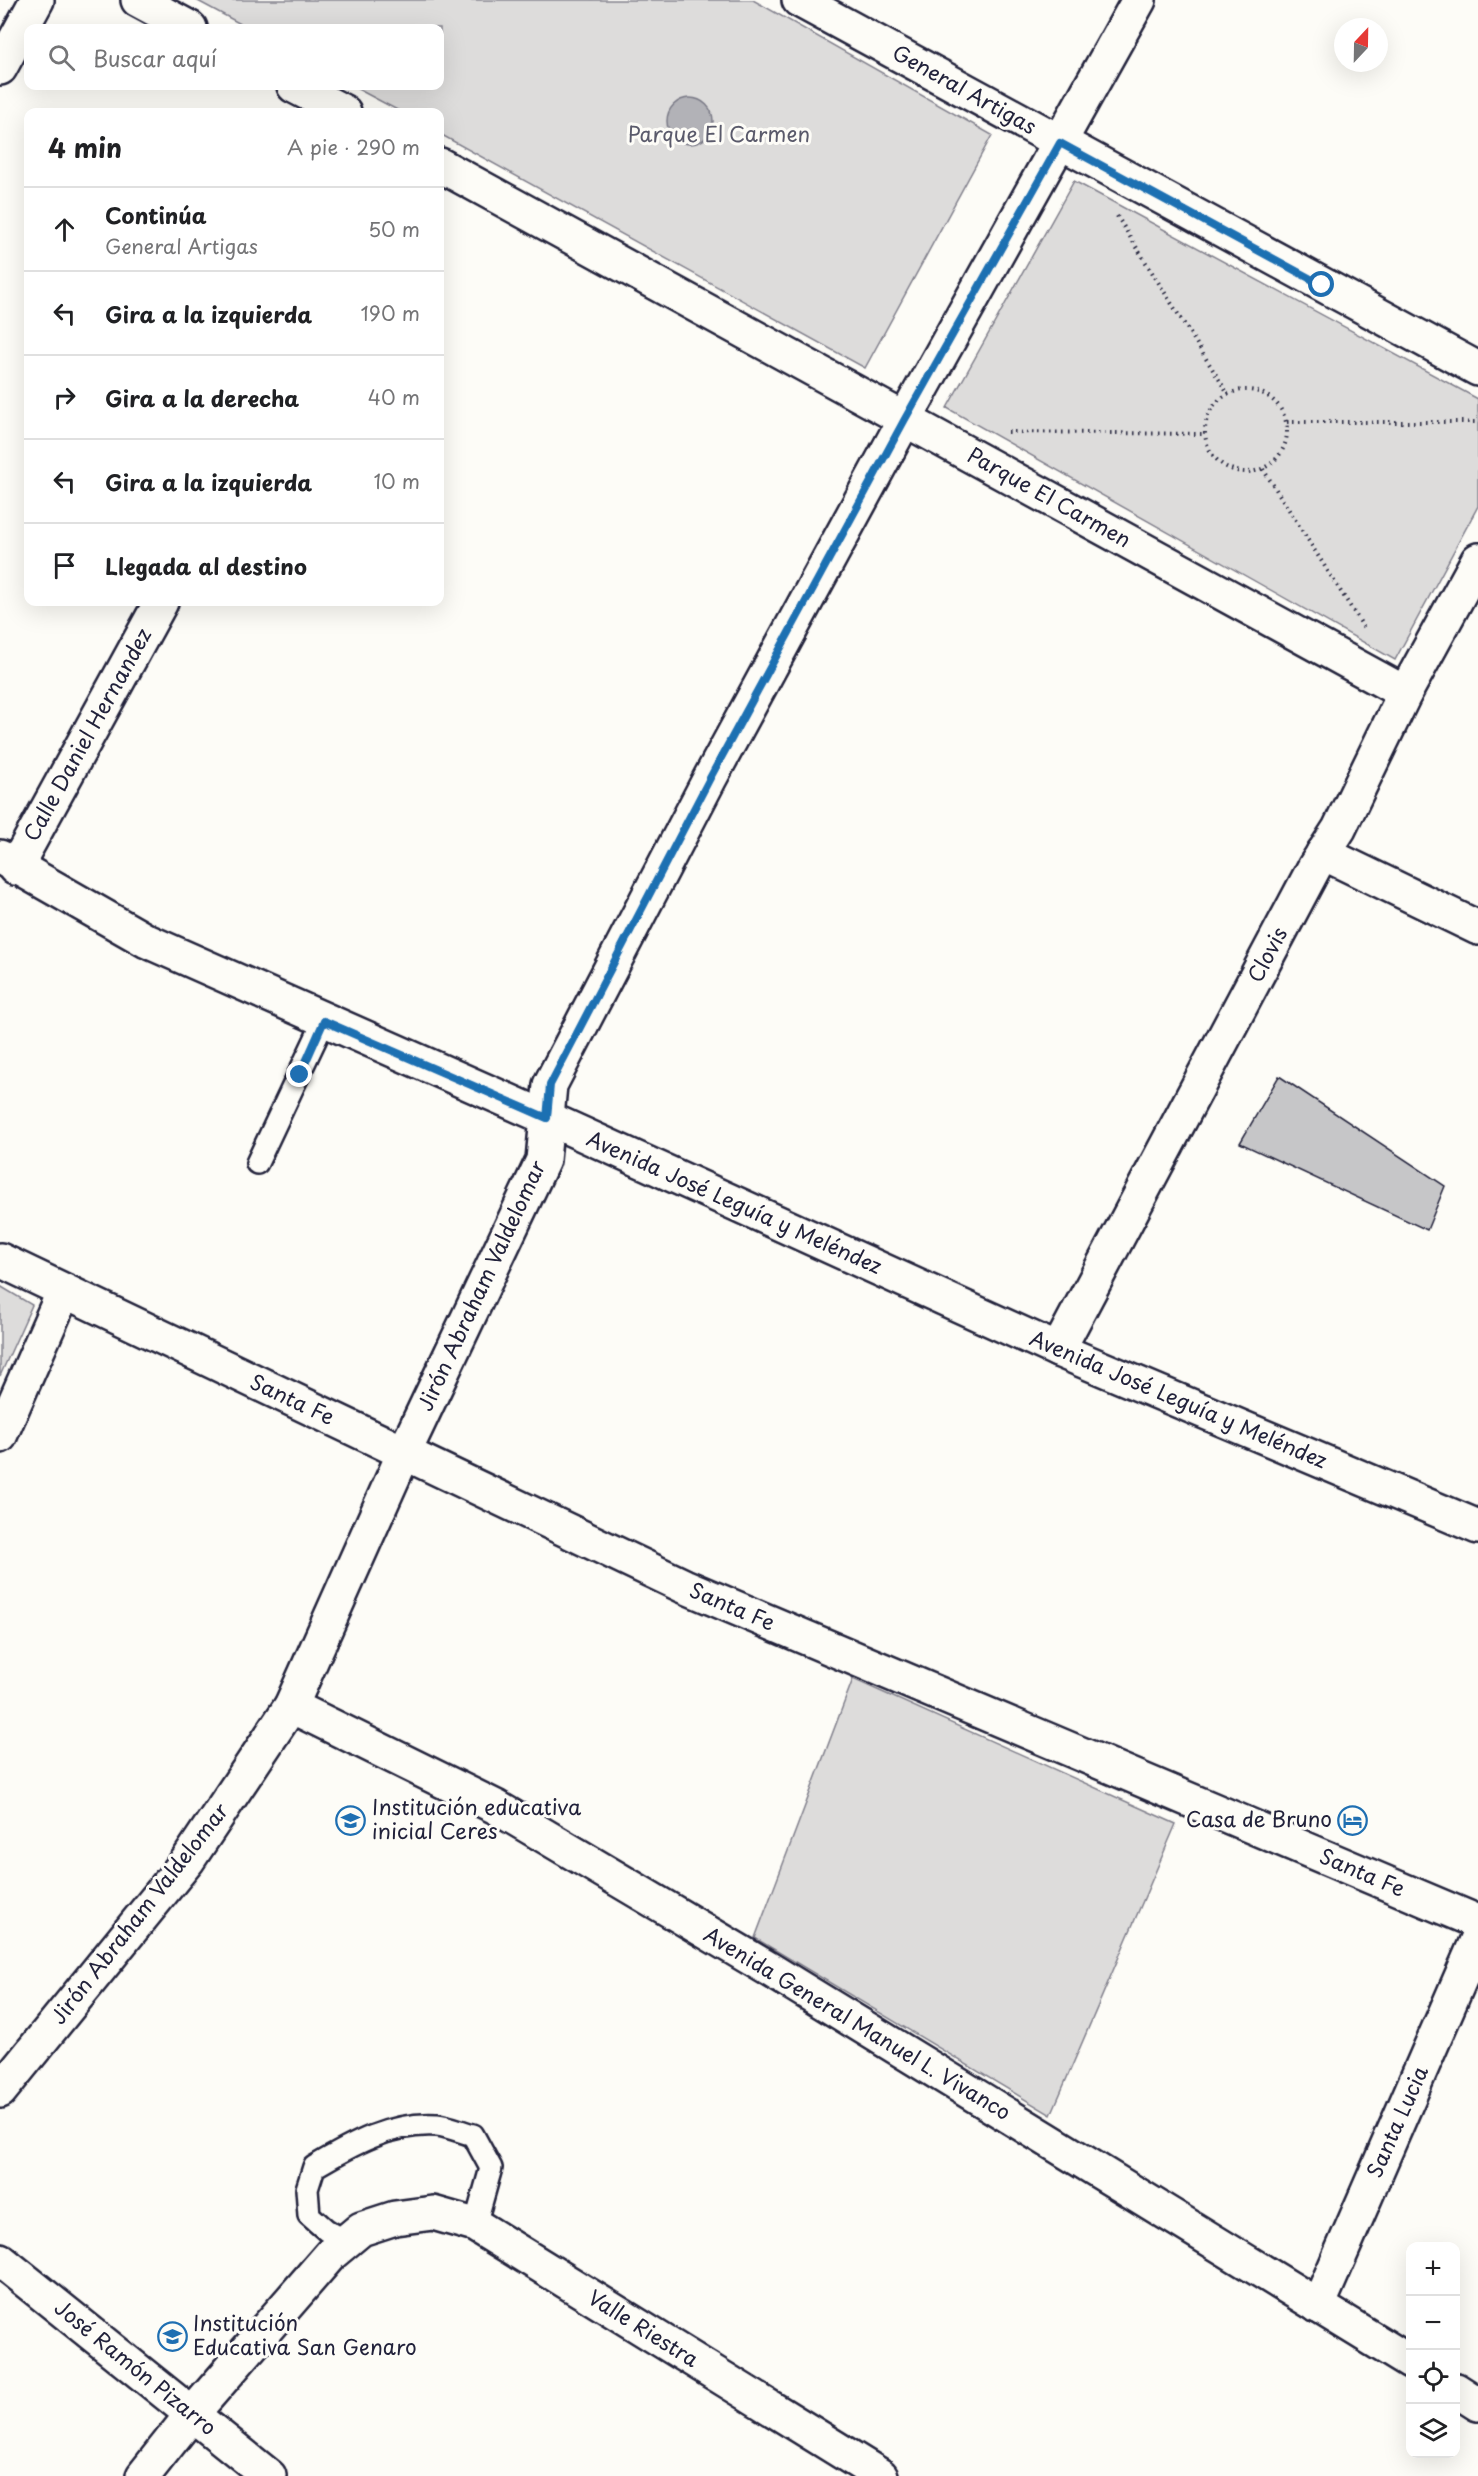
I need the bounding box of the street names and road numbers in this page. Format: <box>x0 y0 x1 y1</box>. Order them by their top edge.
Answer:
street label: General Artigas <box>887 35 1043 141</box>
street label: Parque El Carmen <box>962 438 1138 554</box>
street label: Calle Daniel Hernandez <box>14 622 158 846</box>
street label: Clovis <box>1238 920 1294 988</box>
street label: Avenida José Leguía y Meléndez <box>582 1121 888 1281</box>
street label: Jirón Abraham Valdelomar <box>408 1154 553 1416</box>
street label: Avenida José Leguía y Meléndez <box>1025 1321 1332 1475</box>
street label: Santa Fe <box>245 1365 340 1432</box>
street label: Santa Fe <box>685 1573 780 1637</box>
street label: Jirón Abraham Valdelomar <box>42 1795 235 2030</box>
street label: Santa Fe <box>1315 1839 1410 1903</box>
street label: Avenida General Manuel L. Vivanco <box>698 1918 1018 2127</box>
street label: Santa Lucia <box>1357 2060 1435 2182</box>
street label: Valle Riestra <box>583 2281 706 2374</box>
street label: José Ramón Pizarro <box>48 2291 224 2442</box>

